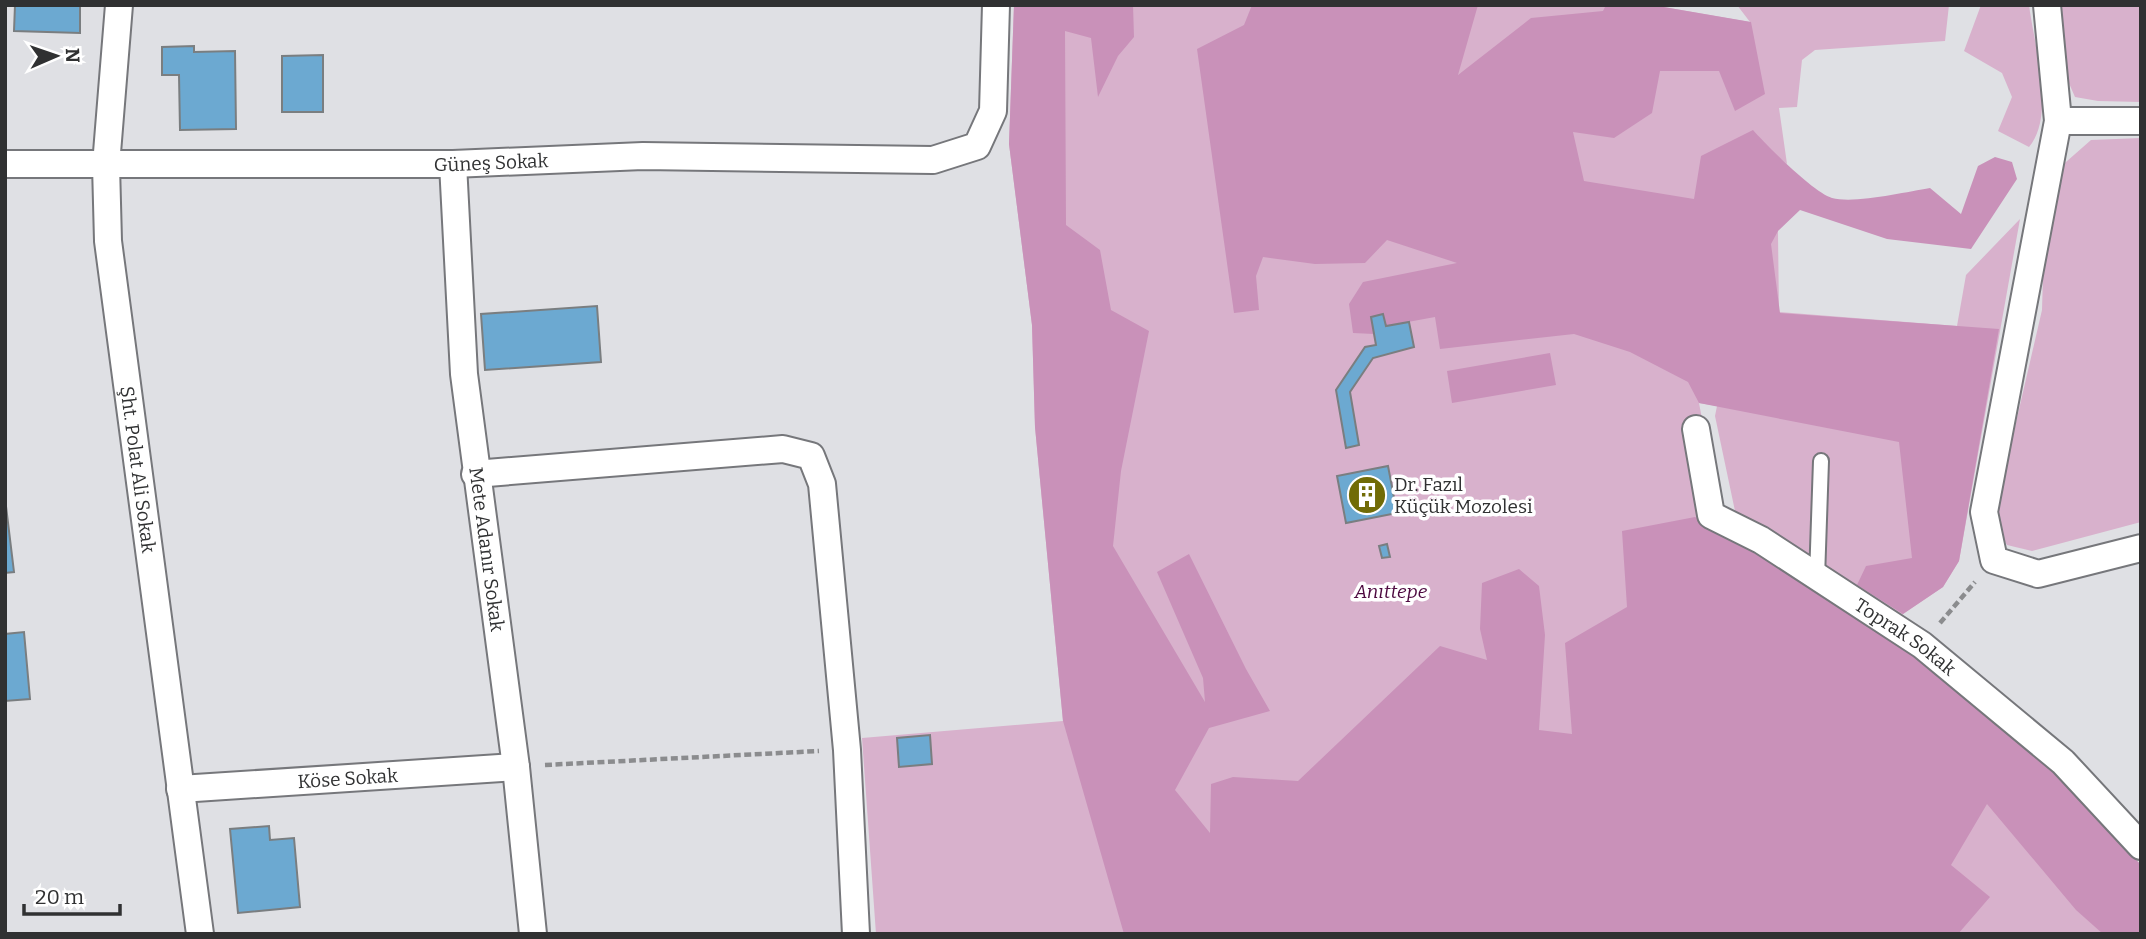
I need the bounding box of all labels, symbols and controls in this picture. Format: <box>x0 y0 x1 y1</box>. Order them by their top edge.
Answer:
north arrow <box>21 21 91 91</box>
text: N <box>61 48 84 63</box>
street label: Güneş Sokak <box>434 148 549 176</box>
street label: Şht. Polat Ali Sokak <box>116 385 161 554</box>
street label: Mete Adanır Sokak <box>465 465 509 633</box>
place label: Dr. Fazıl Küçük Mozolesi <box>1394 473 1533 518</box>
building icon: Dr. Fazıl Küçük Mozolesi <box>1346 474 1388 516</box>
park label: Anıttepe <box>1354 580 1428 603</box>
street label: Toprak Sokak <box>1851 593 1961 680</box>
street label: Köse Sokak <box>297 763 399 793</box>
scale bar <box>24 872 121 916</box>
text: 20 m <box>35 884 84 910</box>

